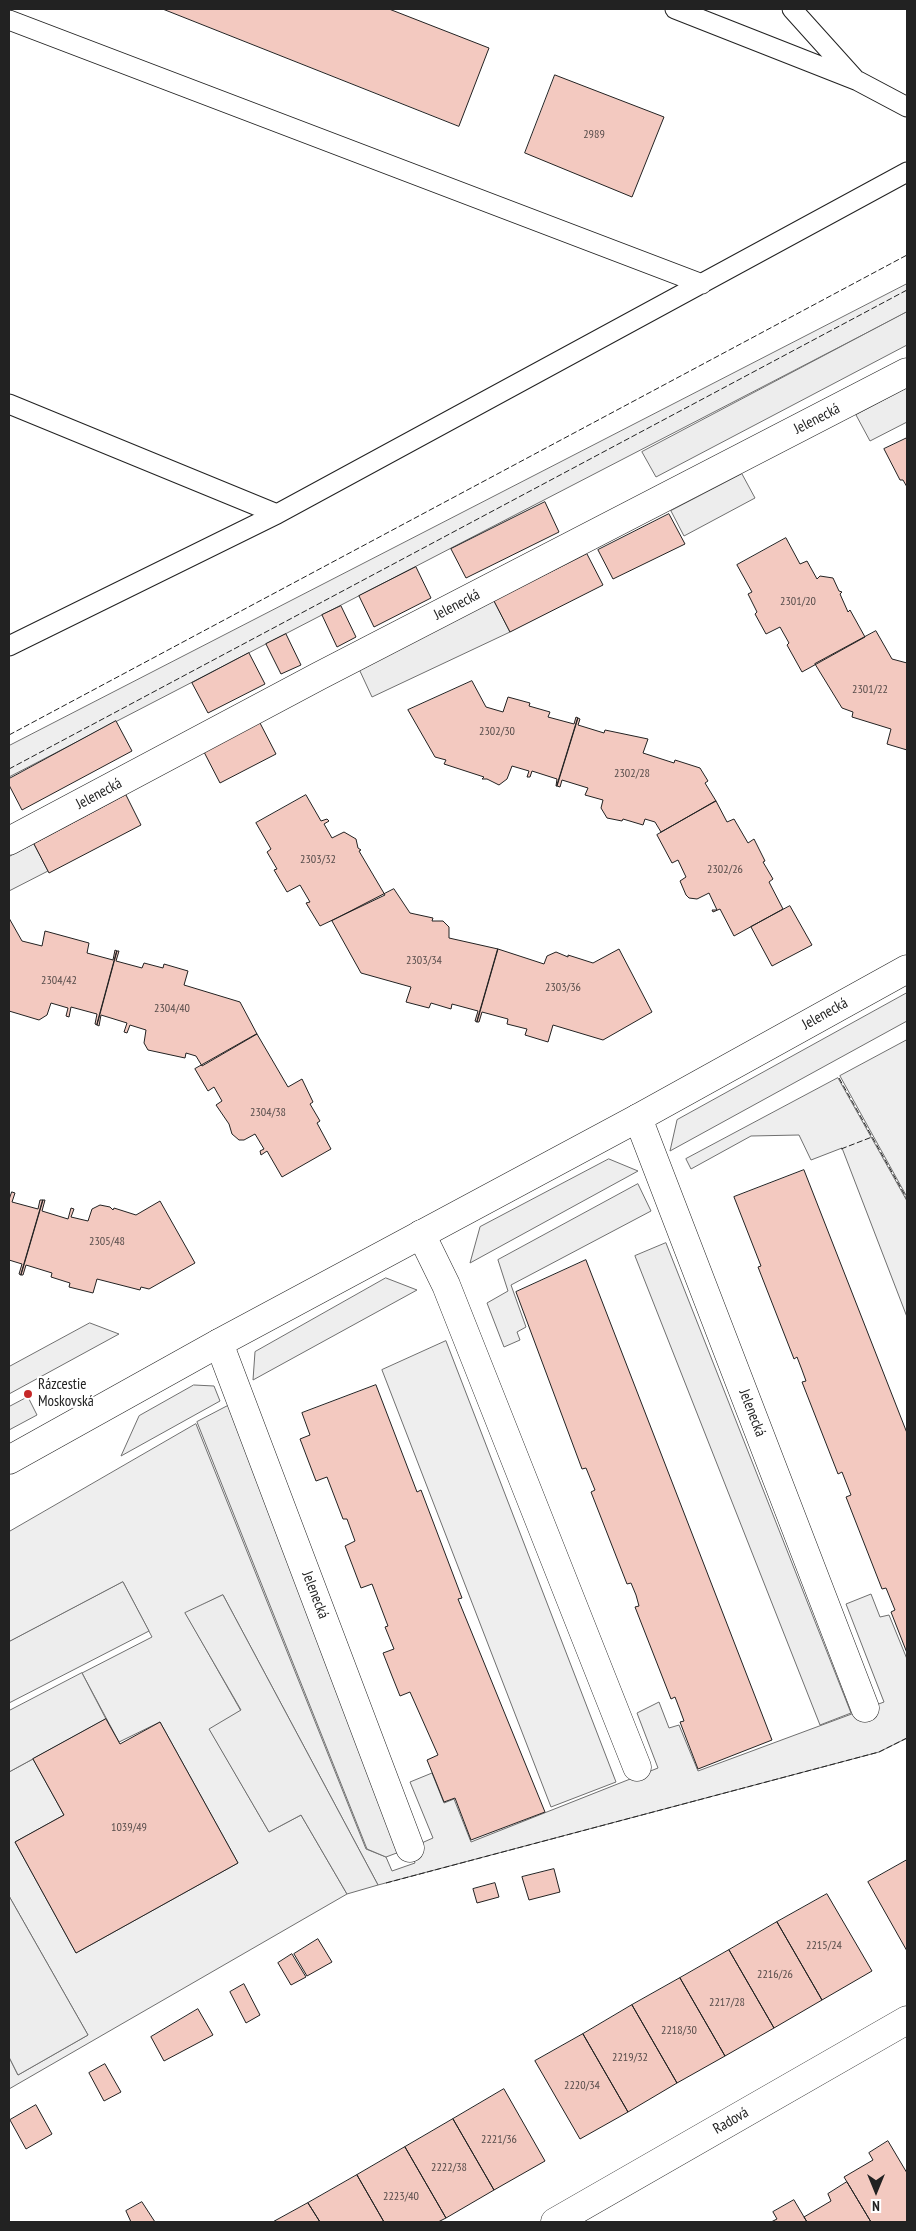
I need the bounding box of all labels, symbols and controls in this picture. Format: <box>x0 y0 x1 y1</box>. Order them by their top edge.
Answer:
house number: 2989 <box>583 128 605 142</box>
street label: Jelenecká <box>791 400 843 438</box>
street label: Jelenecká <box>431 586 483 624</box>
house number: 2301/20 <box>780 595 816 609</box>
house number: 2301/22 <box>852 683 888 697</box>
house number: 2302/30 <box>479 725 515 739</box>
house number: 2302/28 <box>614 767 650 781</box>
street label: Jelenecká <box>73 774 125 814</box>
house number: 2303/32 <box>300 853 336 867</box>
house number: 2302/26 <box>707 863 743 877</box>
house number: 2303/34 <box>406 954 442 968</box>
house number: 2304/42 <box>41 974 77 988</box>
house number: 2303/36 <box>545 981 581 995</box>
street label: Jelenecká <box>799 994 851 1034</box>
house number: 2304/40 <box>154 1002 190 1016</box>
house number: 2304/38 <box>250 1106 286 1120</box>
house number: 2305/48 <box>89 1235 125 1249</box>
place label: Rázcestie Moskovská <box>38 1376 94 1411</box>
street label: Jelenecká <box>735 1387 769 1439</box>
marker: Rázcestie Moskovská <box>22 1388 34 1400</box>
street label: Jelenecká <box>298 1569 332 1621</box>
house number: 1039/49 <box>111 1821 147 1835</box>
house number: 2215/24 <box>806 1939 842 1953</box>
house number: 2216/26 <box>757 1968 793 1982</box>
house number: 2217/28 <box>709 1996 745 2010</box>
house number: 2218/30 <box>661 2024 697 2038</box>
house number: 2219/32 <box>612 2051 648 2065</box>
house number: 2220/34 <box>564 2079 600 2093</box>
street label: Radová <box>710 2104 752 2138</box>
house number: 2221/36 <box>481 2133 517 2147</box>
house number: 2222/38 <box>431 2161 467 2175</box>
north arrow <box>851 2166 901 2216</box>
house number: 2223/40 <box>383 2190 419 2204</box>
text: N <box>872 2197 880 2215</box>

